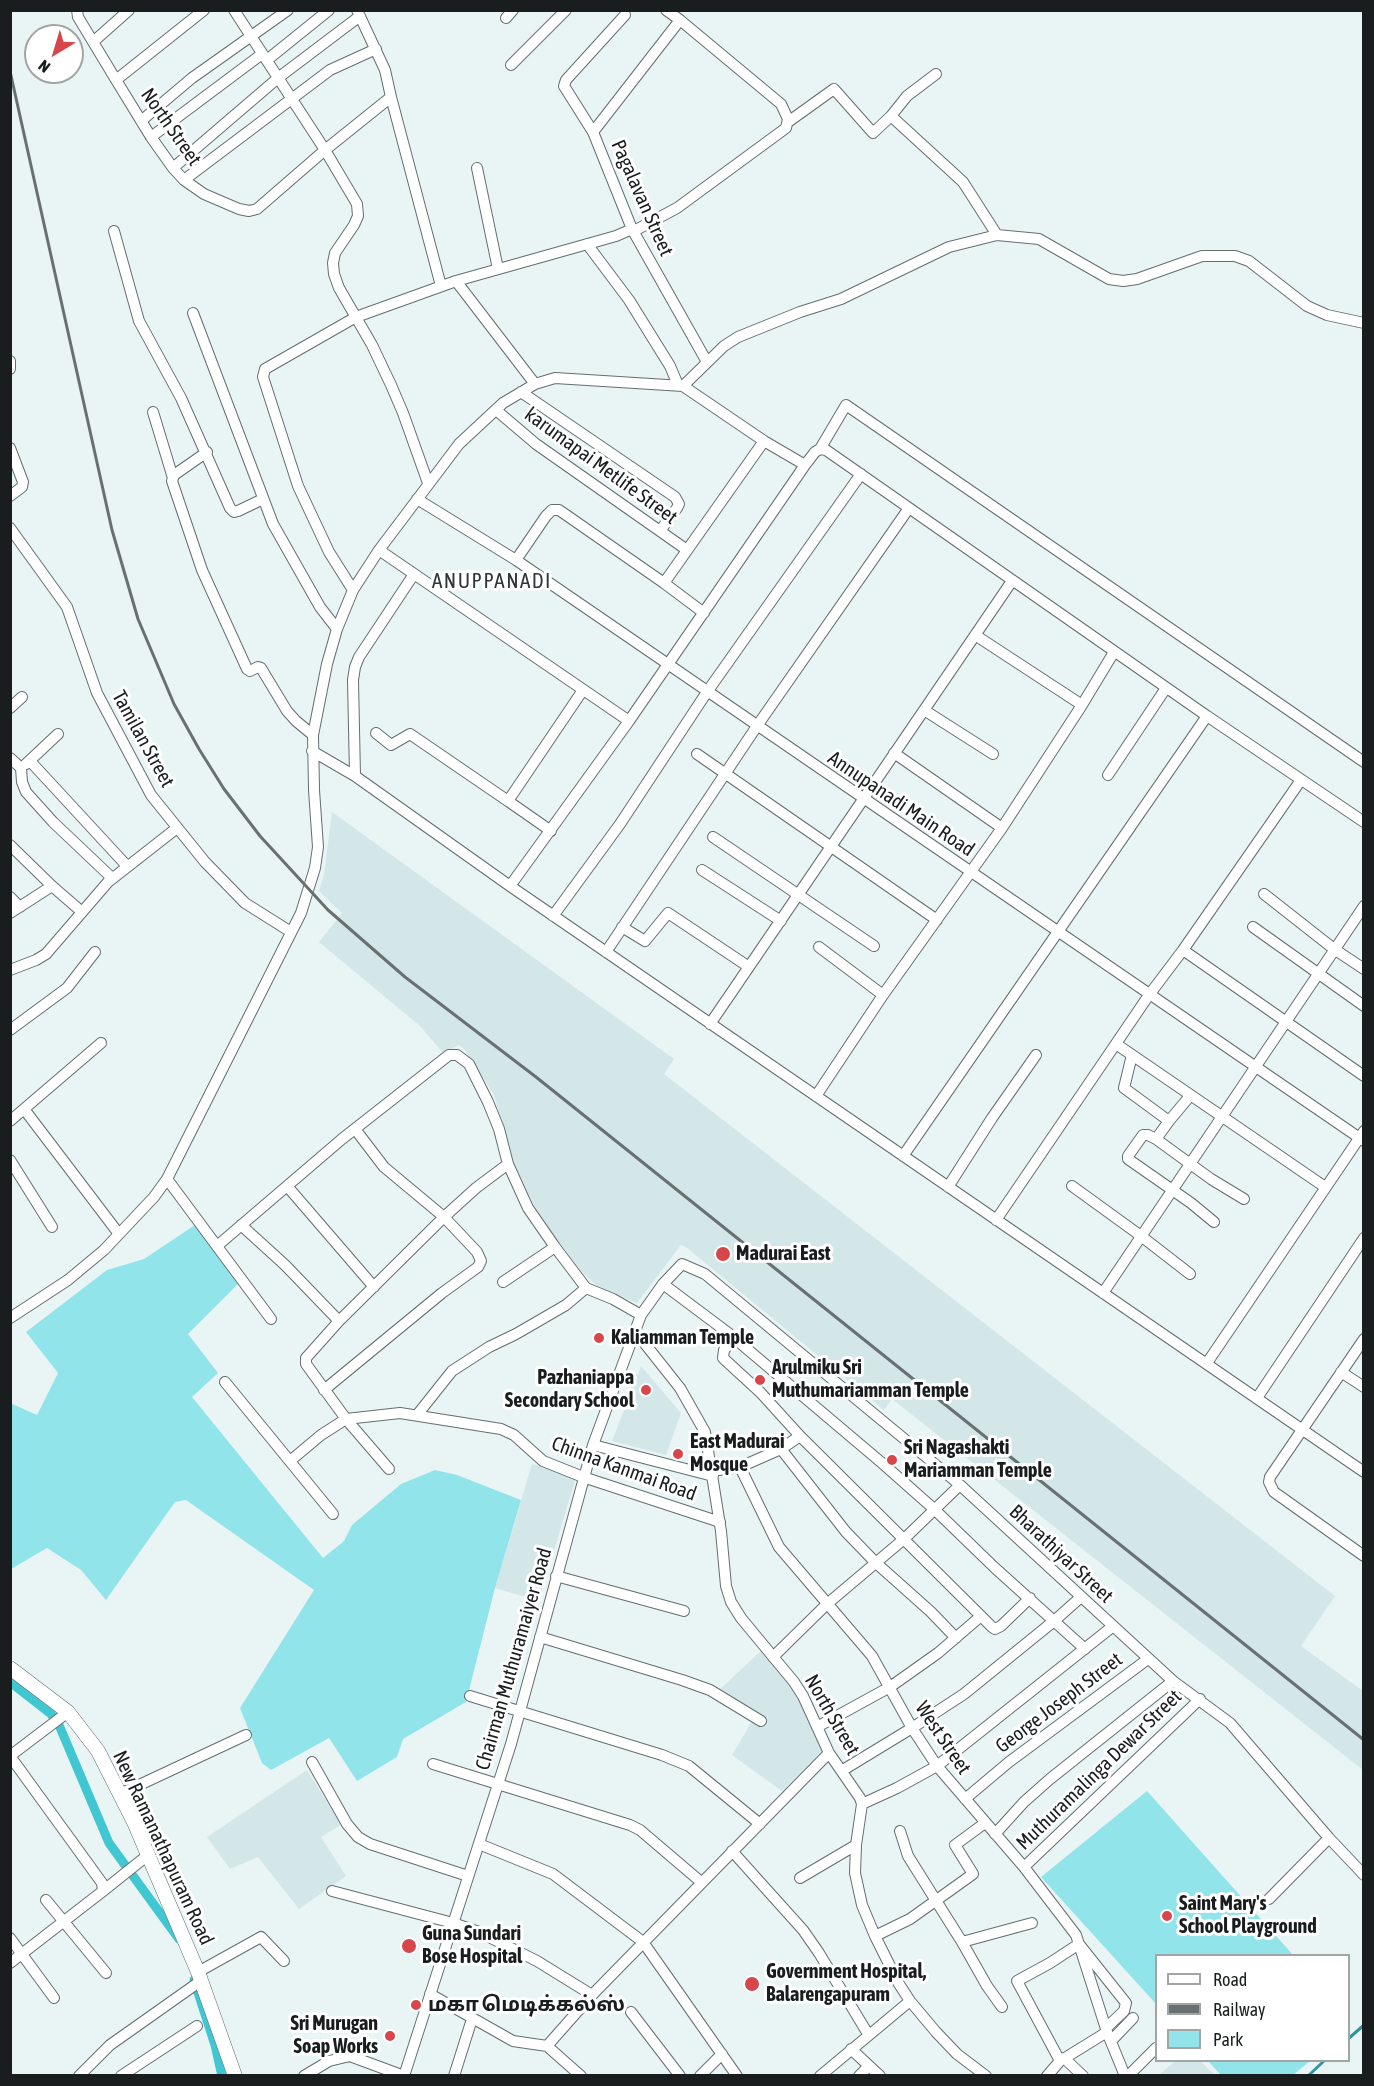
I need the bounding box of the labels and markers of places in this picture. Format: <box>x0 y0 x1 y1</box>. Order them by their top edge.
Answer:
place label: Madurai East <box>736 1242 831 1266</box>
marker: Madurai East <box>714 1245 732 1263</box>
place label: Kaliamman Temple <box>611 1326 754 1350</box>
marker: Kaliamman Temple <box>592 1331 606 1345</box>
place label: Arulmiku Sri Muthumariamman Temple <box>772 1356 969 1403</box>
place label: Pazhaniappa Secondary School <box>505 1366 634 1413</box>
marker: Arulmiku Sri Muthumariamman Temple <box>753 1373 767 1387</box>
marker: Pazhaniappa Secondary School <box>639 1383 653 1397</box>
place label: East Madurai Mosque <box>690 1430 785 1477</box>
place label: Sri Nagashakti Mariamman Temple <box>904 1436 1052 1483</box>
marker: East Madurai Mosque <box>671 1447 685 1461</box>
marker: Sri Nagashakti Mariamman Temple <box>885 1453 899 1467</box>
place label: Saint Mary's School Playground <box>1179 1892 1317 1939</box>
marker: Saint Mary's School Playground <box>1160 1909 1174 1923</box>
place label: Guna Sundari Bose Hospital <box>422 1922 522 1969</box>
marker: Guna Sundari Bose Hospital <box>400 1937 418 1955</box>
place label: Government Hospital, Balarengapuram <box>766 1960 926 2007</box>
marker: Government Hospital, Balarengapuram <box>743 1975 761 1993</box>
place label: மகா மெடிக்கல்ஸ் <box>428 1993 625 2017</box>
marker: மகா மெடிக்கல்ஸ் <box>409 1998 423 2012</box>
place label: Sri Murugan Soap Works <box>291 2012 378 2059</box>
marker: Sri Murugan Soap Works <box>383 2029 397 2043</box>

